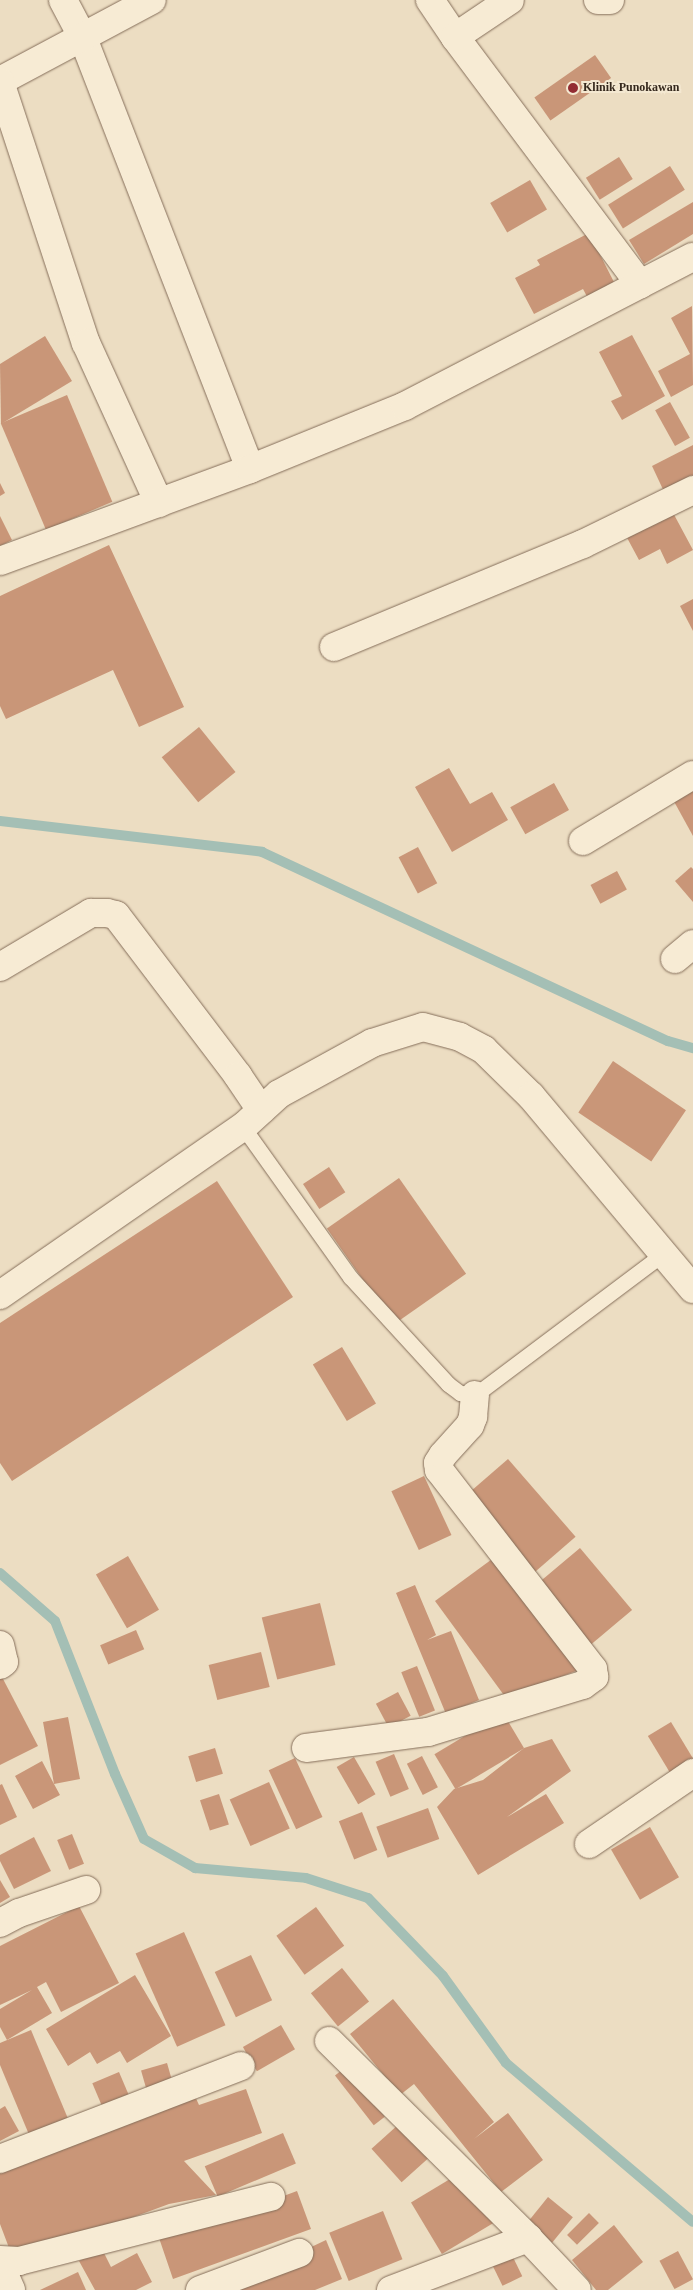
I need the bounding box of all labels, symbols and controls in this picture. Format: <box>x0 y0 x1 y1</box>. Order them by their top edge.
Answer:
place label: Klinik Punokawan <box>583 81 679 95</box>
marker: Klinik Punokawan <box>567 82 579 94</box>

